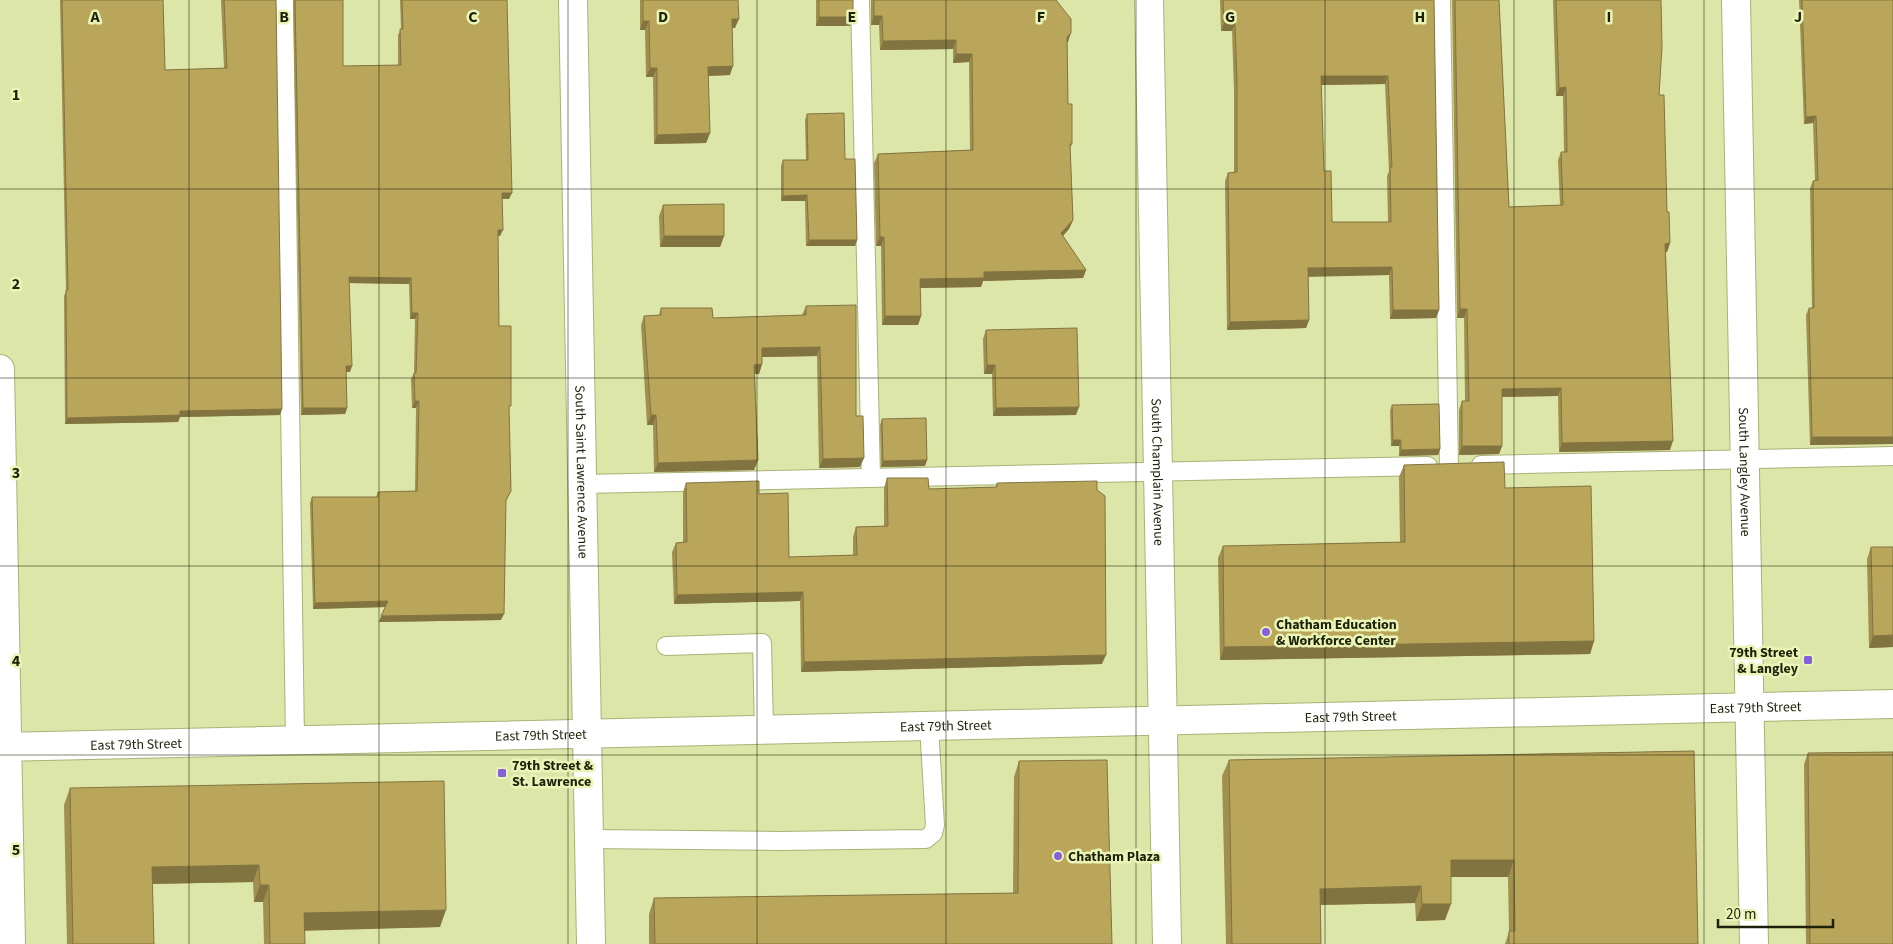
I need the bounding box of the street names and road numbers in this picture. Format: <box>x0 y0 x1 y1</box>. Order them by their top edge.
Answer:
street label: South Saint Lawrence Avenue <box>569 385 593 559</box>
street label: South Champlain Avenue <box>1146 398 1168 546</box>
street label: South Langley Avenue <box>1733 407 1755 537</box>
street label: East 79th Street <box>1709 697 1802 719</box>
street label: East 79th Street <box>1305 706 1397 728</box>
street label: East 79th Street <box>900 715 992 738</box>
street label: East 79th Street <box>495 725 587 747</box>
street label: East 79th Street <box>90 734 182 756</box>

